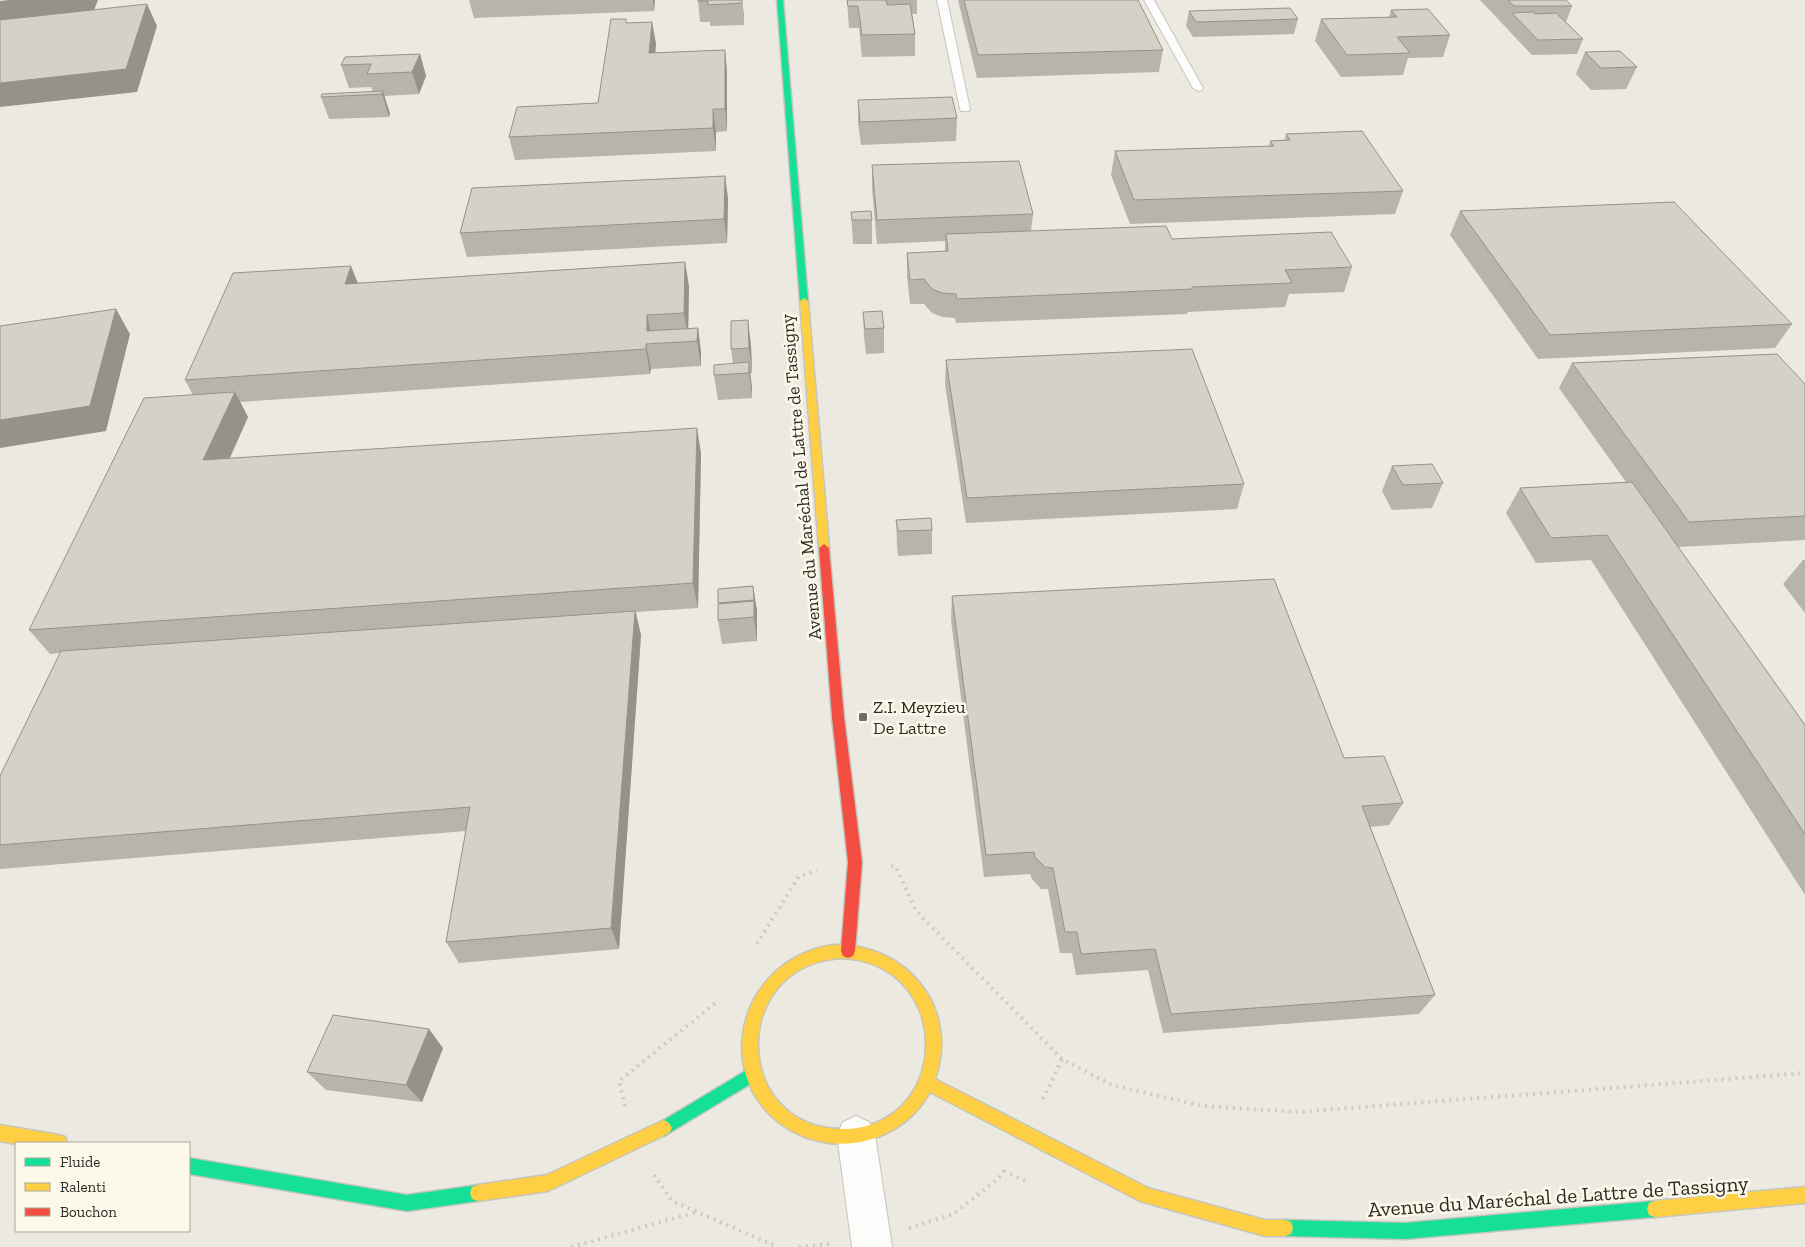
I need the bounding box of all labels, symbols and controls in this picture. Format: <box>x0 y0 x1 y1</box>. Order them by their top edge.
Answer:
street label: Avenue du Maréchal de Lattre de Tassigny <box>776 312 826 641</box>
place label: Z.I. Meyzieu De Lattre <box>873 696 966 739</box>
marker: Z.I. Meyzieu De Lattre <box>857 711 869 723</box>
legend <box>15 1142 190 1232</box>
text: Fluide <box>60 1153 100 1171</box>
street label: Avenue du Maréchal de Lattre de Tassigny <box>1367 1170 1750 1222</box>
text: Ralenti <box>60 1178 106 1196</box>
text: Bouchon <box>60 1203 117 1221</box>

